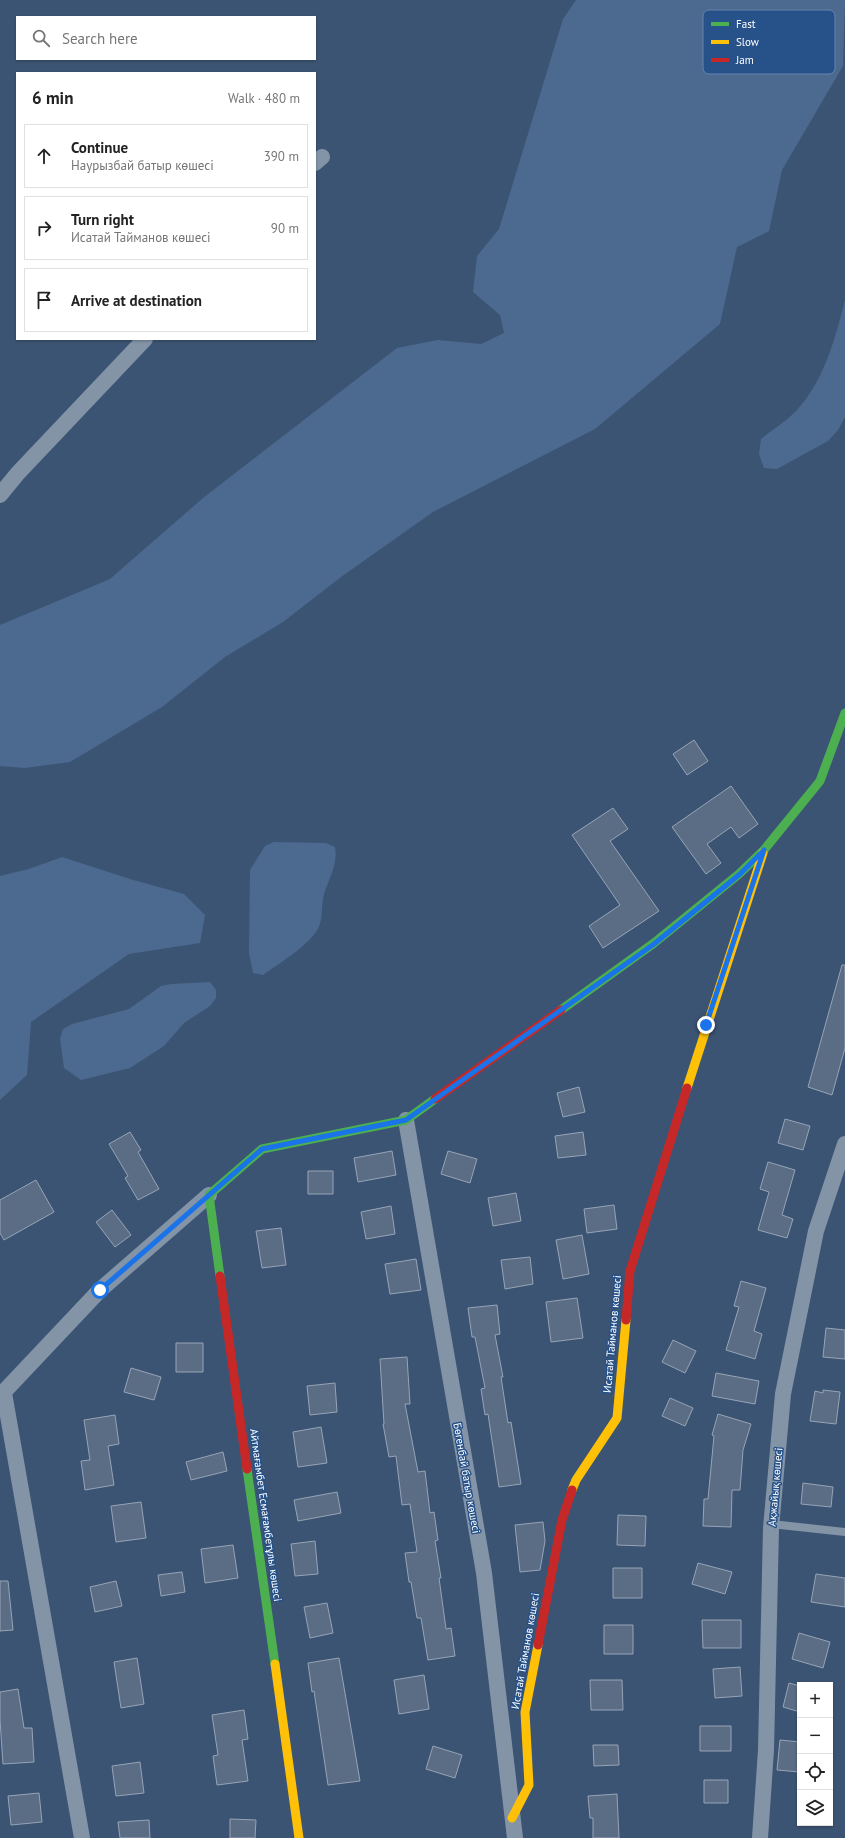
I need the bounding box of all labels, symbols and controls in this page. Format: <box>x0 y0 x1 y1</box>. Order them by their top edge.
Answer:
legend <box>703 10 835 74</box>
search box <box>16 16 316 60</box>
text: Fast <box>736 17 756 31</box>
icon: search <box>30 27 52 49</box>
text: Search here <box>62 29 138 48</box>
text: Slow <box>736 35 759 49</box>
text: Jam <box>735 53 754 67</box>
text: 6 min <box>32 87 73 109</box>
text: Walk · 480 m <box>228 90 300 107</box>
text: Continue <box>71 138 128 157</box>
icon: ahead <box>33 145 55 167</box>
text: 390 m <box>264 148 299 165</box>
text: Наурызбай батыр көшесі <box>71 157 214 174</box>
text: Turn right <box>71 210 134 229</box>
icon: right <box>33 217 55 239</box>
text: 90 m <box>271 220 299 237</box>
text: Исатай Тайманов көшесі <box>71 229 210 246</box>
icon: arrive <box>33 289 55 311</box>
text: Arrive at destination <box>71 291 202 310</box>
route end <box>697 1016 715 1034</box>
street label: Исатай Тайманов көшесі <box>600 1275 624 1393</box>
route start <box>91 1281 109 1299</box>
street label: Бөгенбай батыр көшесі <box>450 1422 484 1534</box>
street label: Айтмағамбет Есмағамбетұлы көшесі <box>247 1428 285 1602</box>
street label: Ақжайық көшесі <box>765 1447 785 1527</box>
street label: Исатай Тайманов көшесі <box>508 1592 542 1710</box>
map controls <box>797 1682 833 1826</box>
button: + <box>797 1682 833 1718</box>
button: − <box>797 1718 833 1754</box>
button: locate <box>797 1754 833 1790</box>
button: layers <box>797 1790 833 1826</box>

